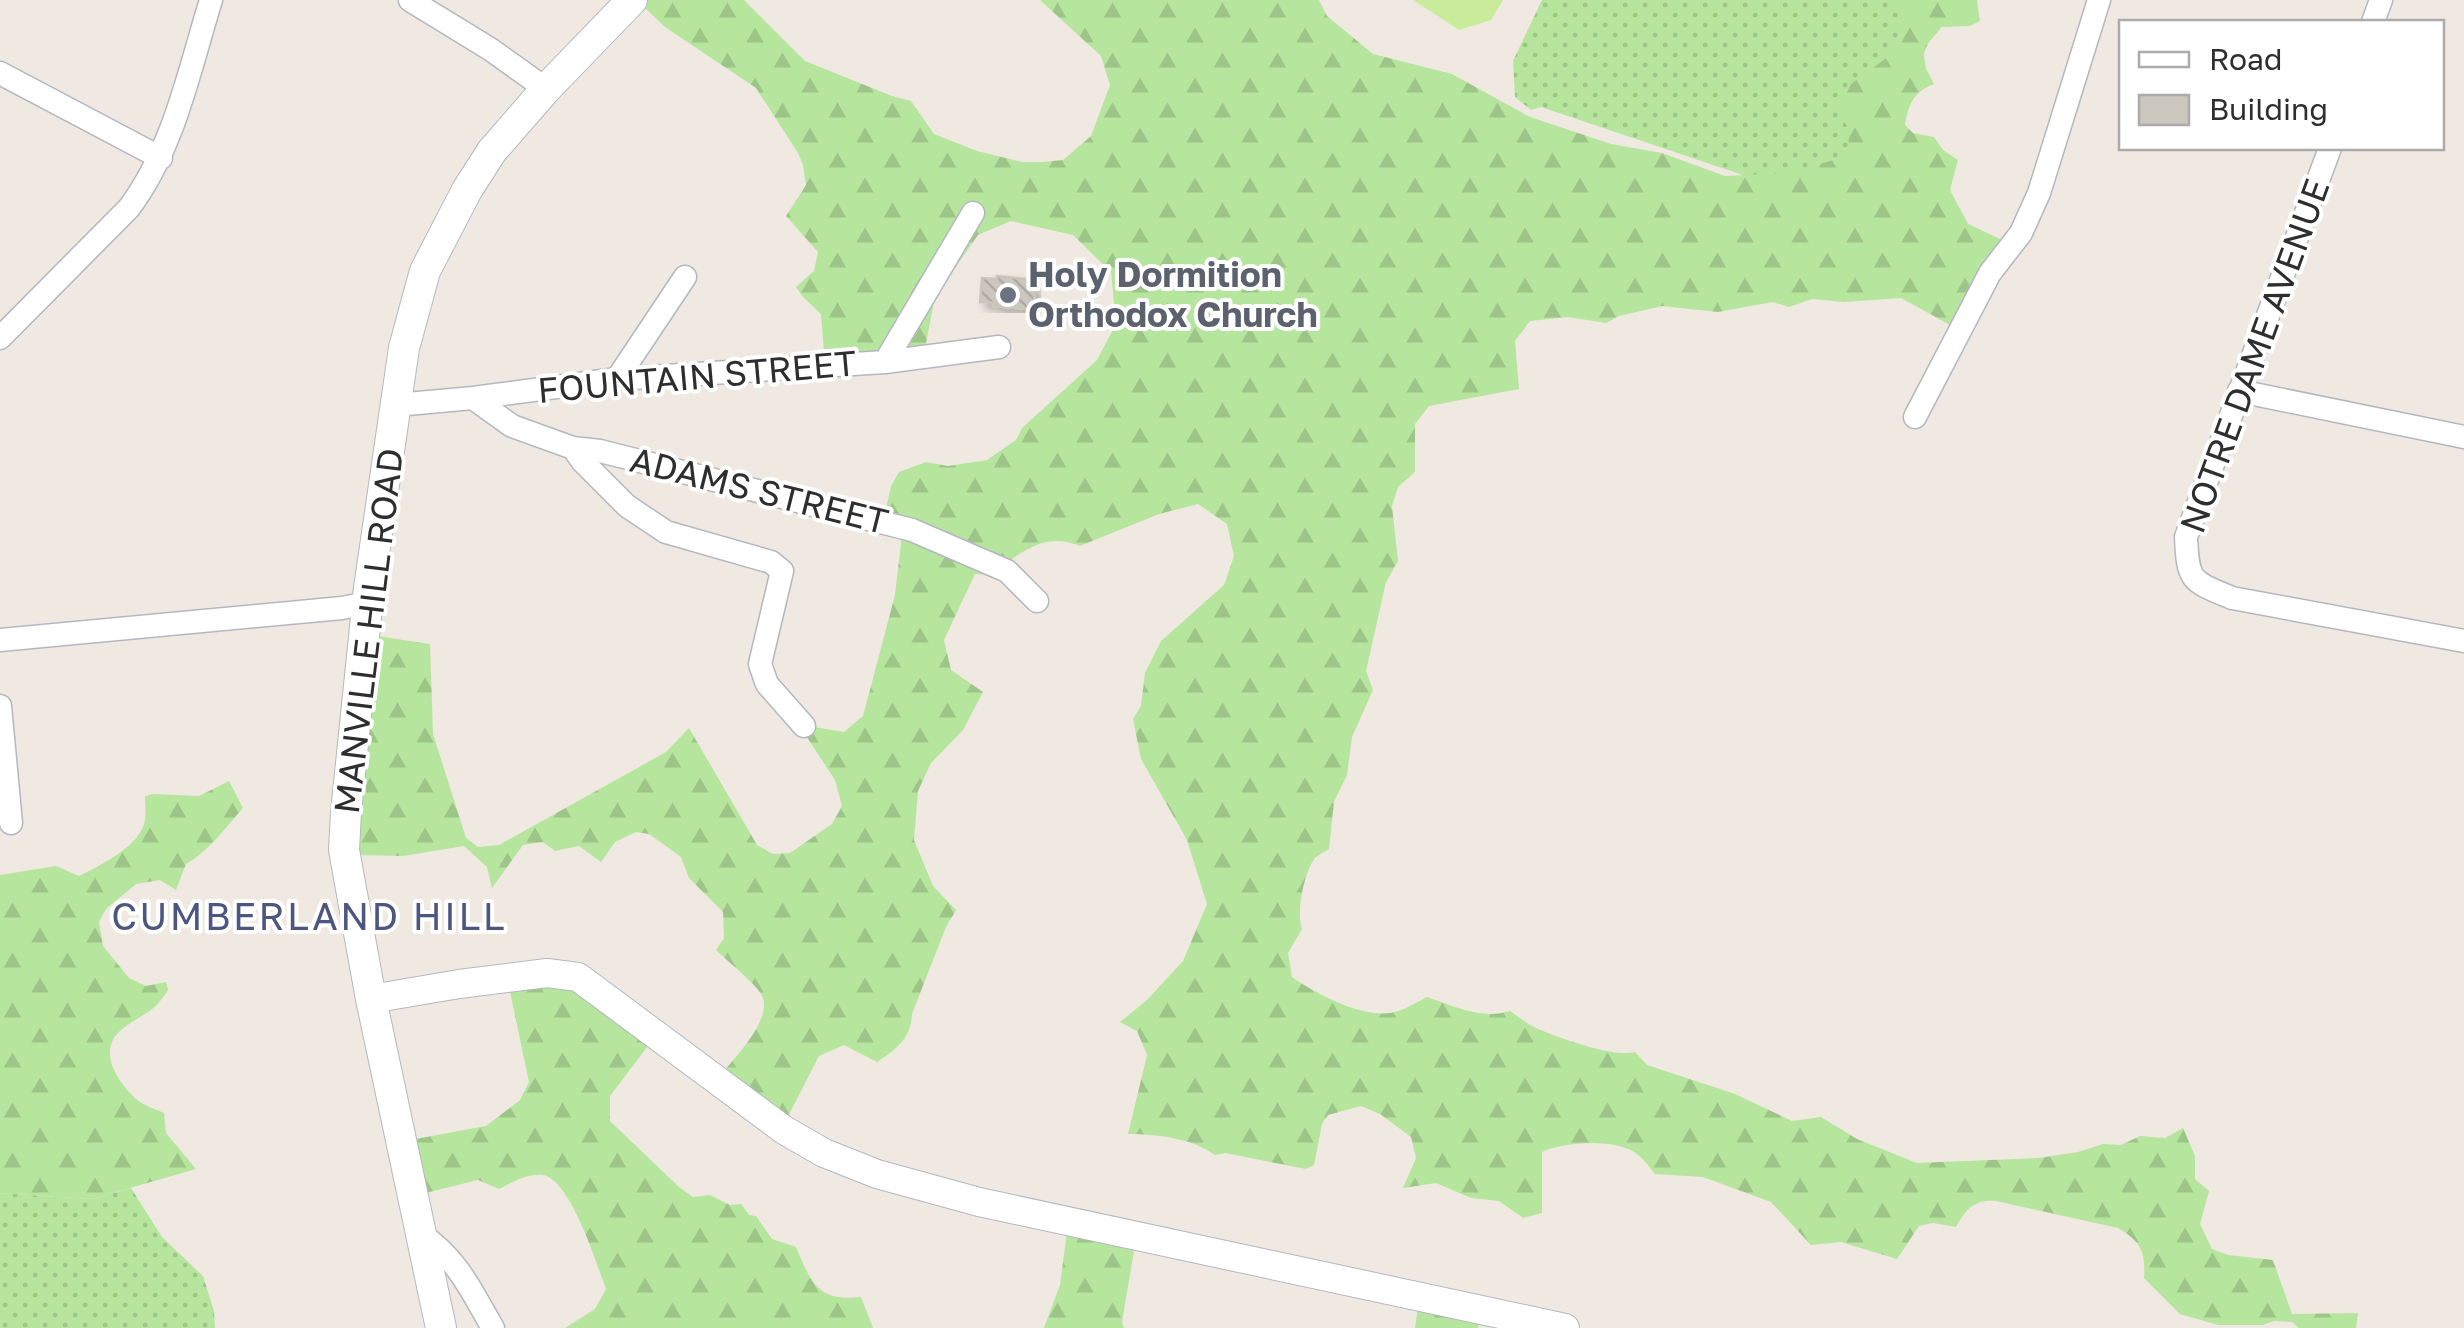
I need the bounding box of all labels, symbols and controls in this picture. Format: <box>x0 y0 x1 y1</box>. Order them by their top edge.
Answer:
legend <box>2119 20 2444 150</box>
text: Road <box>2209 41 2283 77</box>
text: Building <box>2209 91 2328 127</box>
street label: NOTRE DAME AVENUE <box>2170 173 2338 538</box>
place label: Holy Dormition Orthodox Church <box>1028 253 1318 335</box>
marker: Holy Dormition Orthodox Church <box>997 284 1019 306</box>
street label: FOUNTAIN STREET <box>536 341 858 411</box>
street label: ADAMS STREET <box>626 438 893 542</box>
street label: MANVILLE HILL ROAD <box>325 446 411 816</box>
district label: CUMBERLAND HILL <box>111 893 507 938</box>

